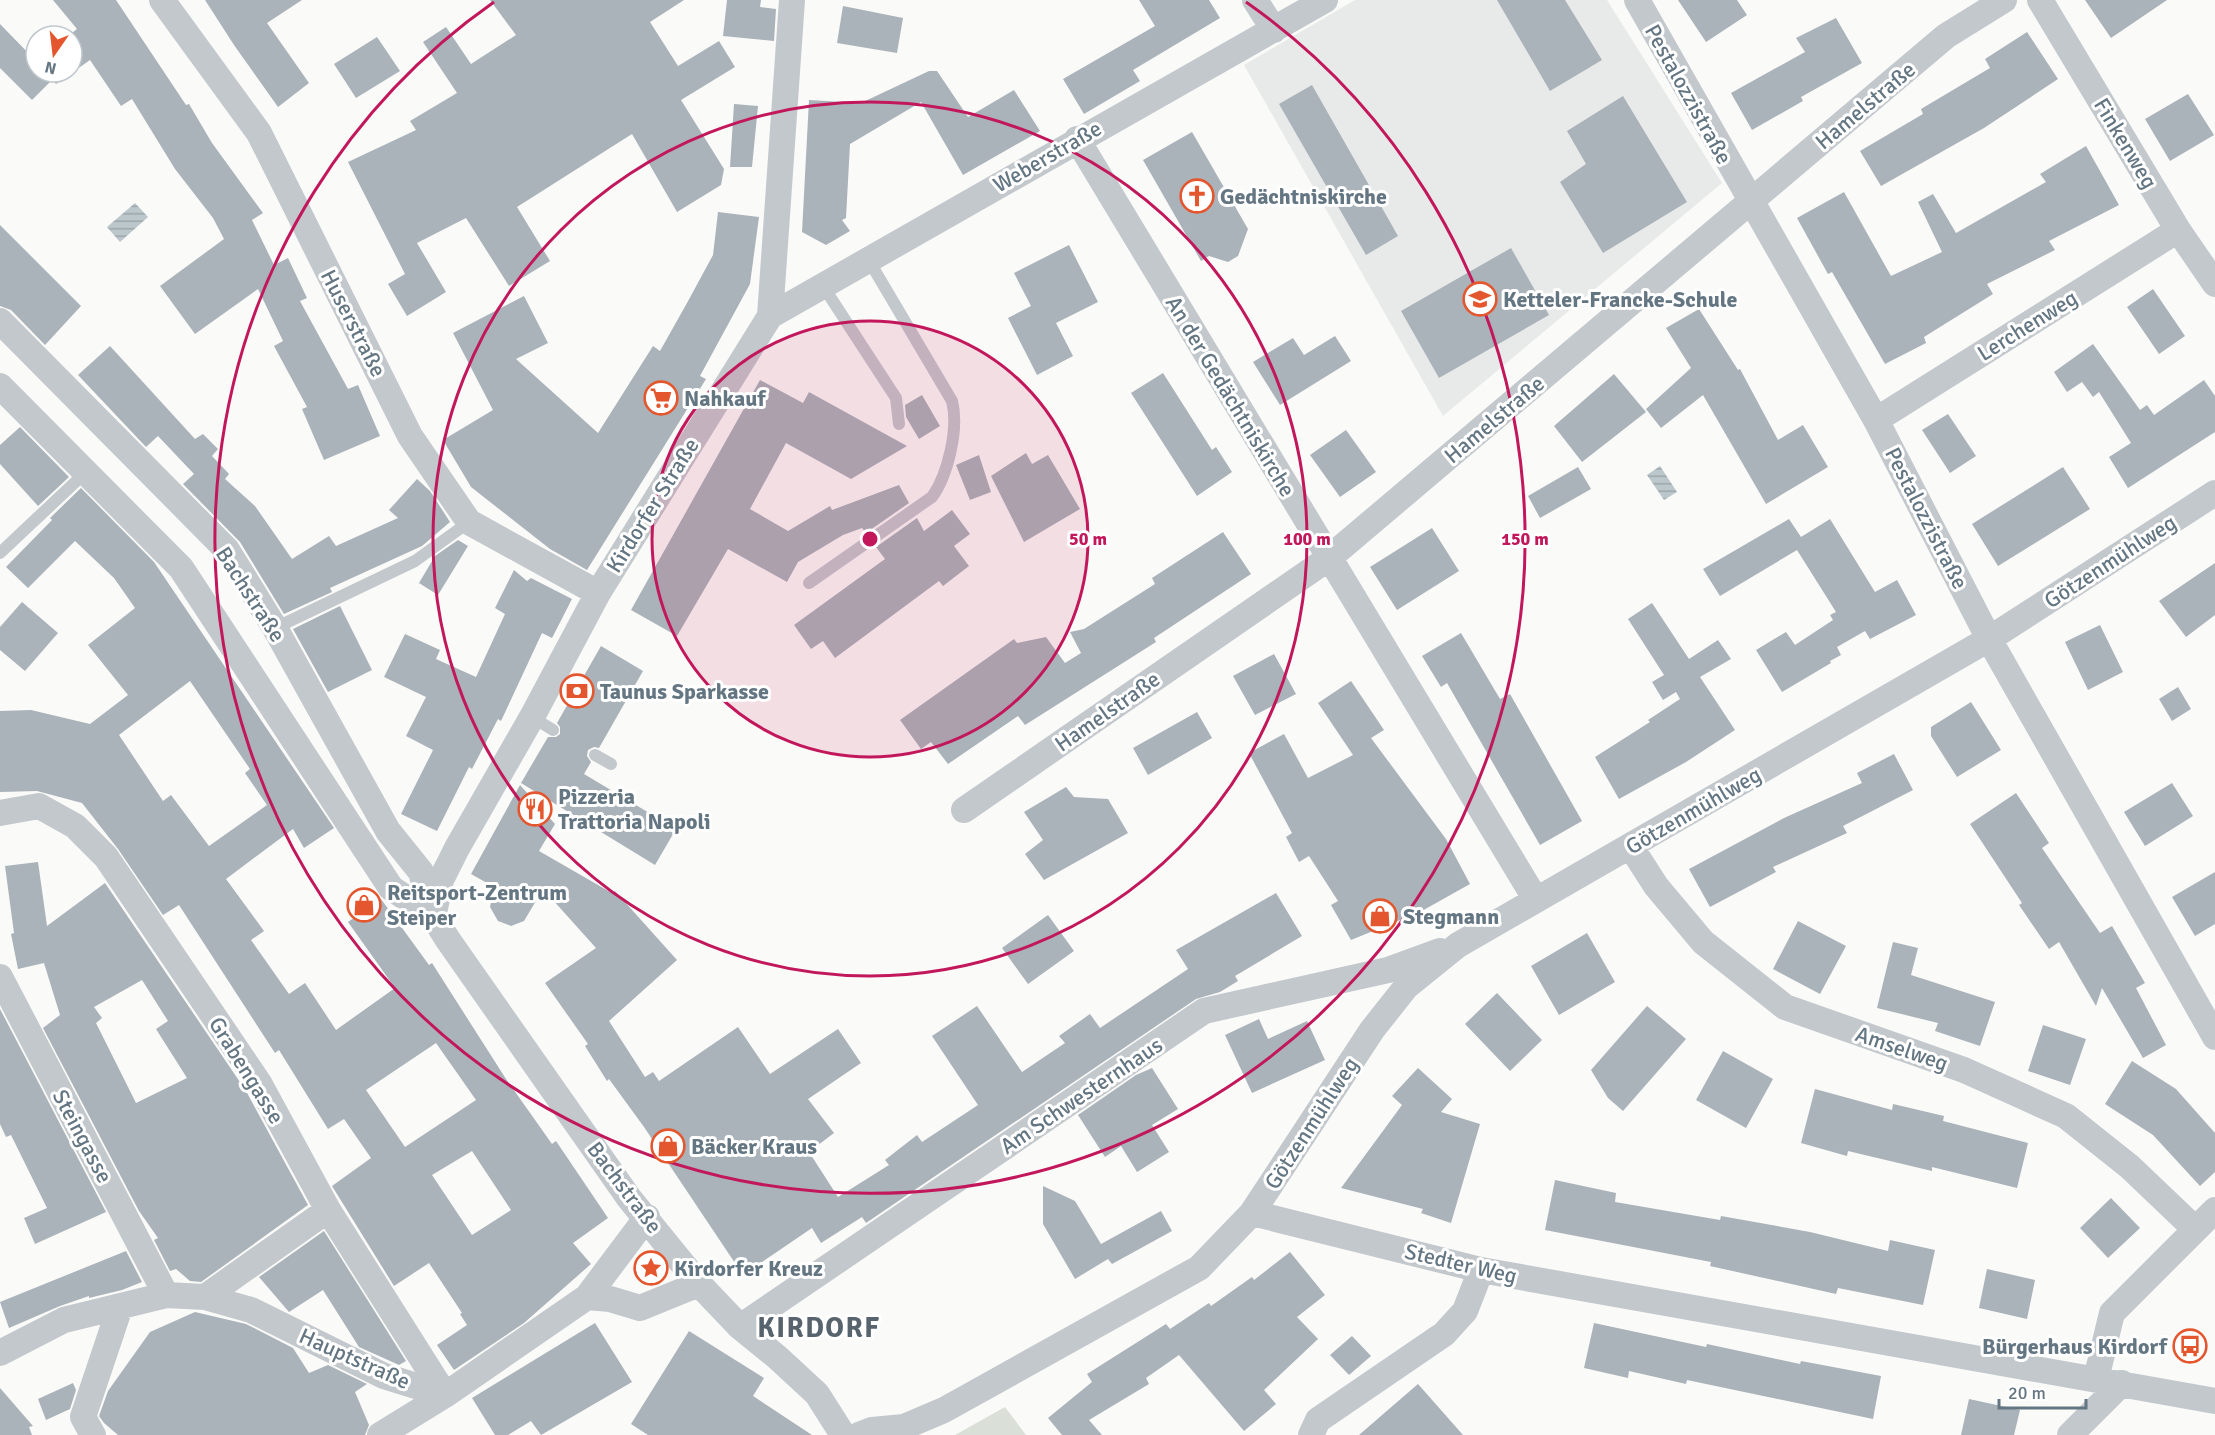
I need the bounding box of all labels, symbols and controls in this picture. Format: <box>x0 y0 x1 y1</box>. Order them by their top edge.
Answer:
street label: Pestalozzistraße <box>1639 20 1738 169</box>
north arrow <box>24 24 84 84</box>
street label: Hamelstraße <box>1810 56 1921 155</box>
text: N <box>43 57 58 79</box>
street label: Finkenweg <box>2088 93 2163 193</box>
street label: Weberstraße <box>988 115 1106 198</box>
church icon: Gedächtniskirche <box>1179 178 1215 214</box>
place label: Gedächtniskirche <box>1220 183 1387 210</box>
street label: Huserstraße <box>315 265 392 381</box>
school or university icon: Ketteler-Francke-Schule <box>1462 281 1498 317</box>
street label: Lerchenweg <box>1972 284 2082 367</box>
place label: Ketteler-Francke-Schule <box>1503 286 1737 313</box>
street label: An der Gedächtniskirche <box>1160 291 1301 501</box>
street label: Hamelstraße <box>1439 370 1550 469</box>
supermarket icon: Nahkauf <box>643 380 679 416</box>
place label: Nahkauf <box>684 385 766 412</box>
street label: Kirdorfer Straße <box>600 433 705 578</box>
street label: Pestalozzistraße <box>1879 443 1974 594</box>
street label: Götzenmühlweg <box>2039 509 2181 614</box>
text: 50 m <box>1069 528 1107 550</box>
text: 100 m <box>1283 528 1331 550</box>
text: 150 m <box>1501 528 1549 550</box>
centre of rings <box>860 529 880 549</box>
street label: Bachstraße <box>210 542 291 647</box>
street label: Hamelstraße <box>1049 665 1165 758</box>
bank icon: Taunus Sparkasse <box>559 673 595 709</box>
place label: Taunus Sparkasse <box>600 678 769 705</box>
street label: Götzenmühlweg <box>1621 761 1766 860</box>
place label: Pizzeria Trattoria Napoli <box>558 783 711 835</box>
restaurant icon: Pizzeria Trattoria Napoli <box>517 791 553 827</box>
place label: Reitsport-Zentrum Steiper <box>387 879 567 931</box>
shop icon: Reitsport-Zentrum Steiper <box>346 887 382 923</box>
shop icon: Stegmann <box>1362 898 1398 934</box>
place label: Stegmann <box>1403 903 1499 930</box>
street label: Grabengasse <box>203 1012 290 1129</box>
street label: Amselweg <box>1852 1020 1952 1077</box>
street label: Am Schwesternhaus <box>995 1031 1167 1160</box>
street label: Götzenmühlweg <box>1259 1052 1364 1194</box>
street label: Steingasse <box>47 1085 118 1187</box>
shop icon: Bäcker Kraus <box>650 1128 686 1164</box>
place label: Bäcker Kraus <box>691 1133 817 1160</box>
street label: Bachstraße <box>581 1136 668 1239</box>
street label: Stedter Weg <box>1402 1237 1520 1289</box>
place icon: Kirdorfer Kreuz <box>633 1250 669 1286</box>
place label: Kirdorfer Kreuz <box>674 1255 823 1282</box>
district label: KIRDORF <box>757 1311 881 1345</box>
street label: Hauptstraße <box>295 1322 414 1395</box>
bus stop icon: Bürgerhaus Kirdorf <box>2172 1328 2208 1364</box>
place label: Bürgerhaus Kirdorf <box>1982 1333 2168 1360</box>
scale bar <box>1999 1372 2086 1410</box>
text: 20 m <box>2008 1382 2046 1404</box>

